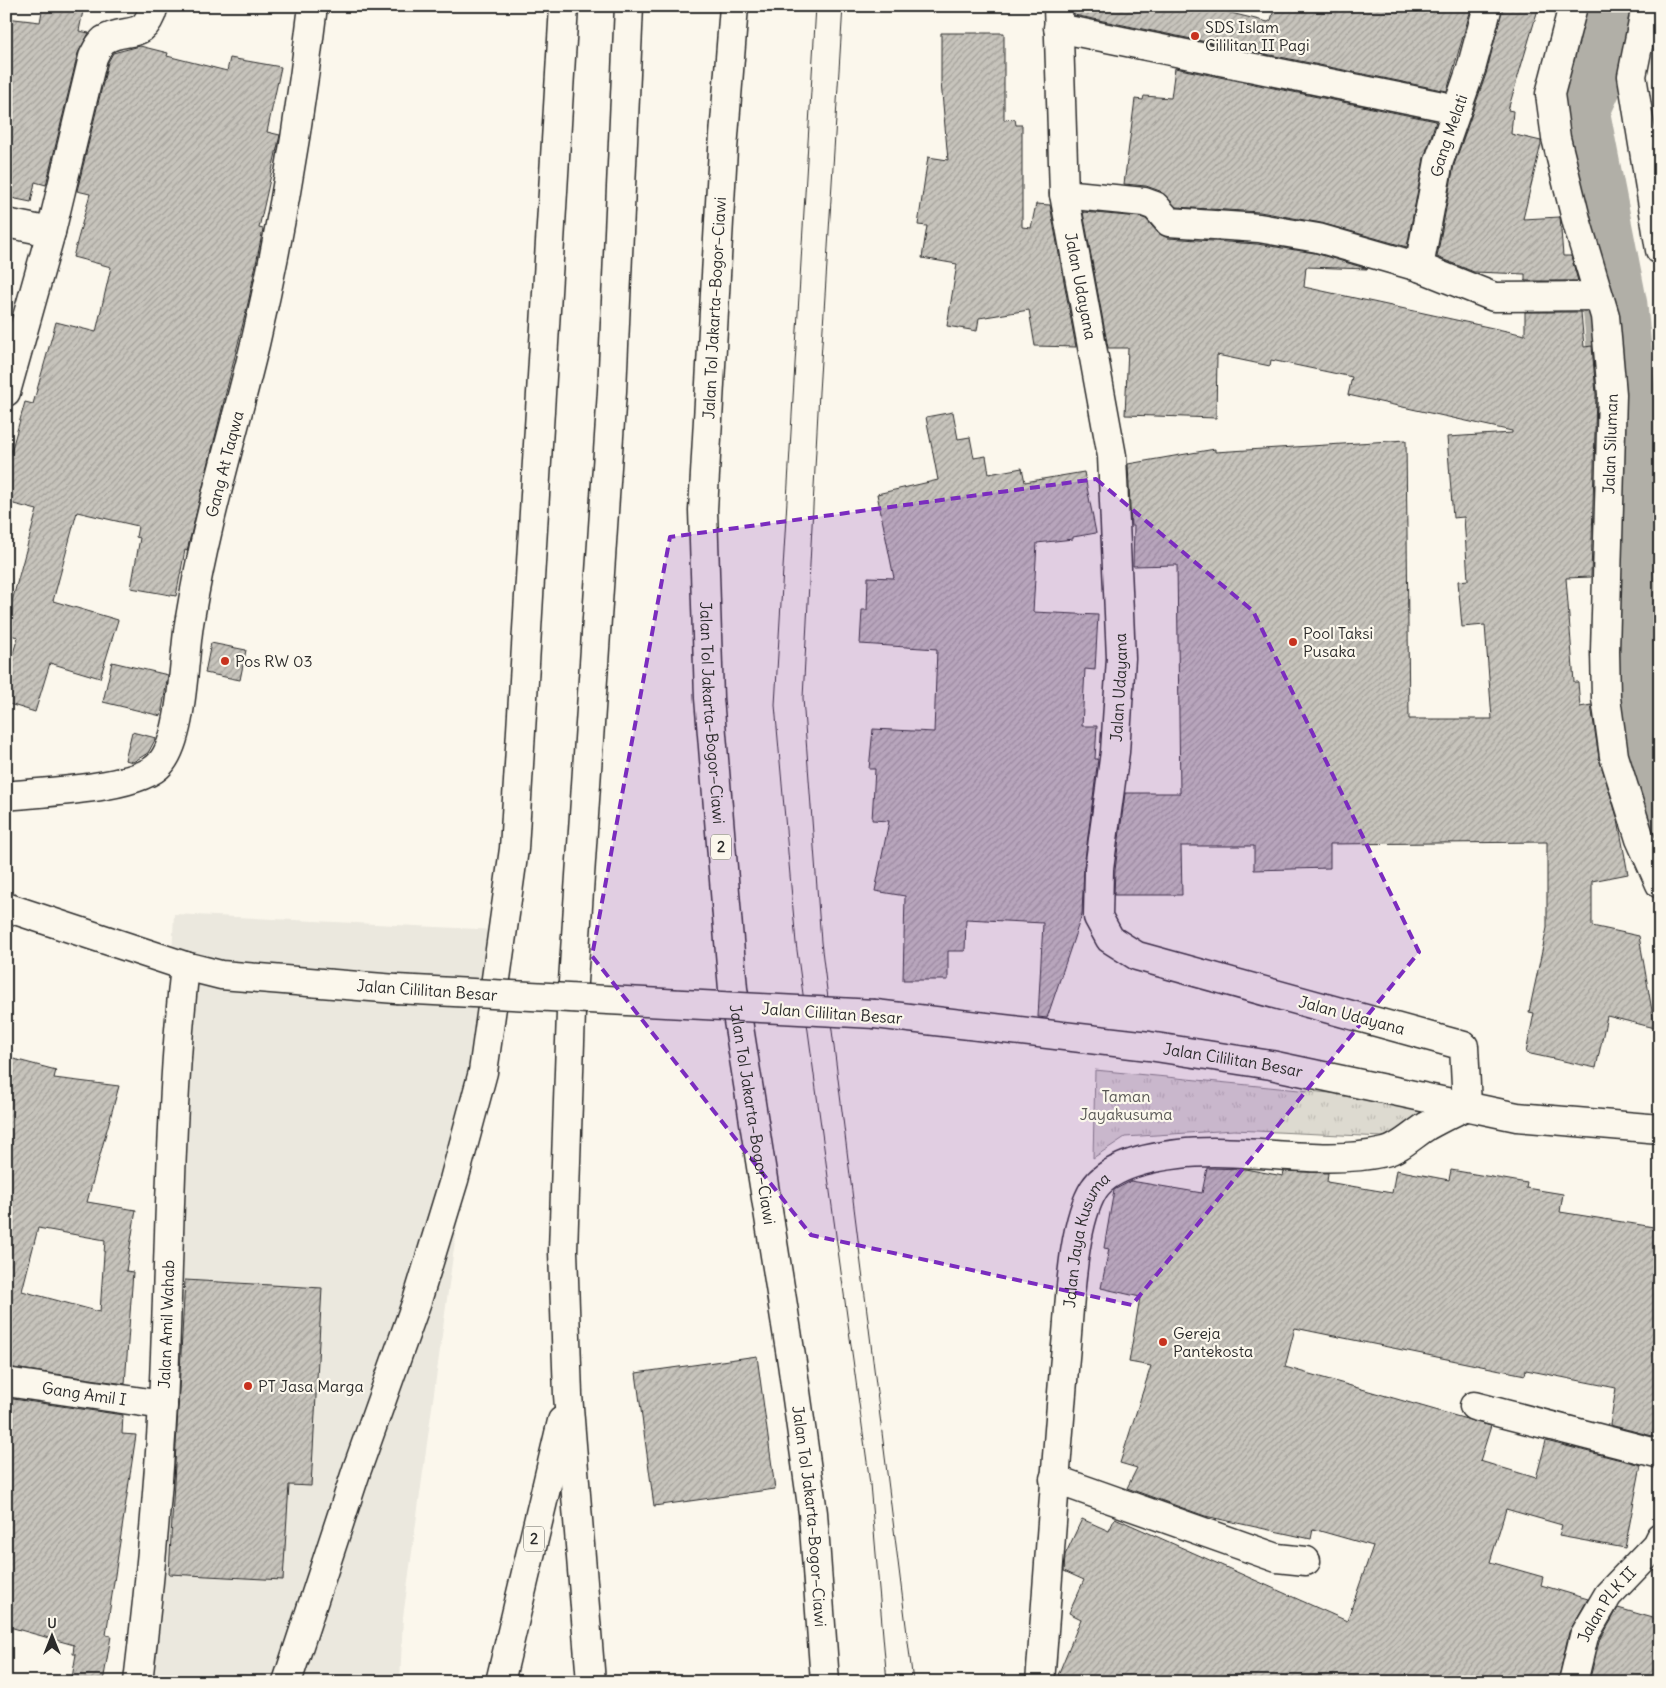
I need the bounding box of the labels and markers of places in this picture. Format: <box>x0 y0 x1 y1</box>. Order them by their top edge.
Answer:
place label: SDS Islam Cililitan II Pagi <box>1205 17 1310 55</box>
marker: SDS Islam Cililitan II Pagi <box>1189 30 1201 42</box>
place label: Pool Taksi Pusaka <box>1303 623 1373 661</box>
marker: Pool Taksi Pusaka <box>1287 636 1299 648</box>
place label: Pos RW 03 <box>235 651 313 671</box>
marker: Pos RW 03 <box>219 655 231 667</box>
place label: Gereja Pantekosta <box>1173 1323 1253 1361</box>
marker: Gereja Pantekosta <box>1157 1336 1169 1348</box>
place label: PT Jasa Marga <box>258 1376 364 1396</box>
marker: PT Jasa Marga <box>242 1380 254 1392</box>

